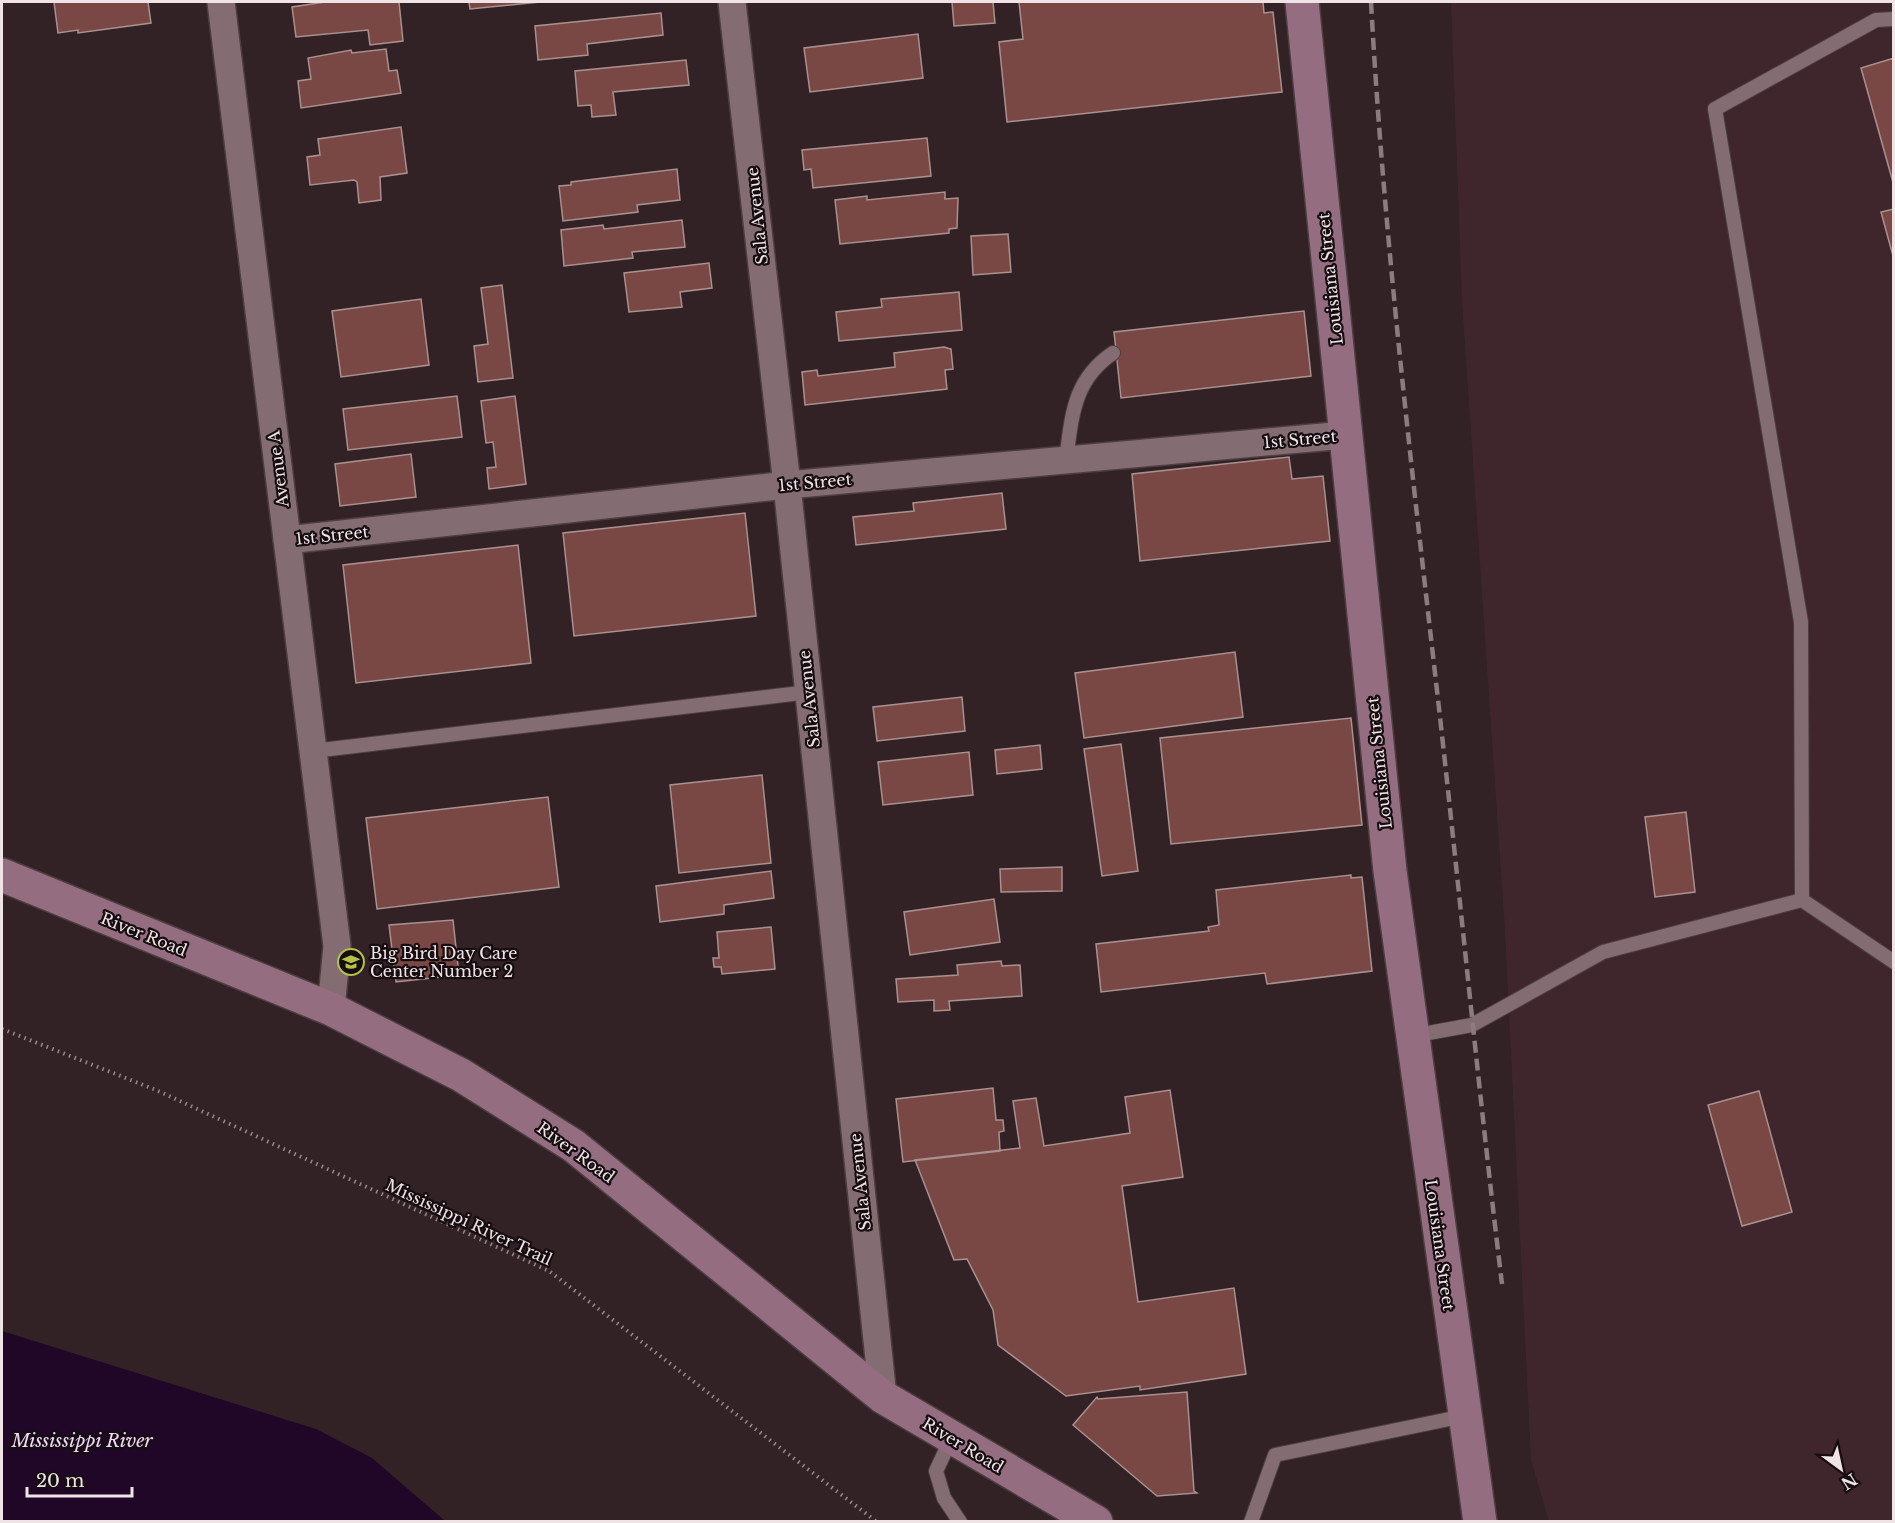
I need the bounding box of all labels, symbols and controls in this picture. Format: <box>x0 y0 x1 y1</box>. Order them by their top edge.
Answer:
street label: Sala Avenue <box>742 166 772 266</box>
street label: Louisiana Street <box>1313 212 1347 346</box>
street label: 1st Street <box>1263 426 1337 452</box>
street label: Avenue A <box>263 429 293 510</box>
street label: 1st Street <box>778 469 852 495</box>
street label: 1st Street <box>295 521 369 549</box>
street label: Sala Avenue <box>794 649 824 749</box>
street label: Louisiana Street <box>1362 696 1396 830</box>
street label: River Road <box>98 908 190 960</box>
place label: Big Bird Day Care Center Number 2 <box>370 943 518 981</box>
school or university icon: Big Bird Day Care Center Number 2 <box>336 947 366 977</box>
street label: River Road <box>533 1117 619 1187</box>
street label: Sala Avenue <box>845 1132 875 1232</box>
street label: Mississippi River Trail <box>383 1175 555 1269</box>
street label: Louisiana Street <box>1421 1178 1459 1312</box>
street label: River Road <box>919 1413 1007 1477</box>
water label: Mississippi River <box>10 1430 153 1452</box>
north arrow <box>1811 1439 1871 1499</box>
scale bar <box>27 1460 132 1498</box>
text: N <box>1837 1469 1861 1494</box>
text: 20 m <box>36 1470 84 1492</box>

